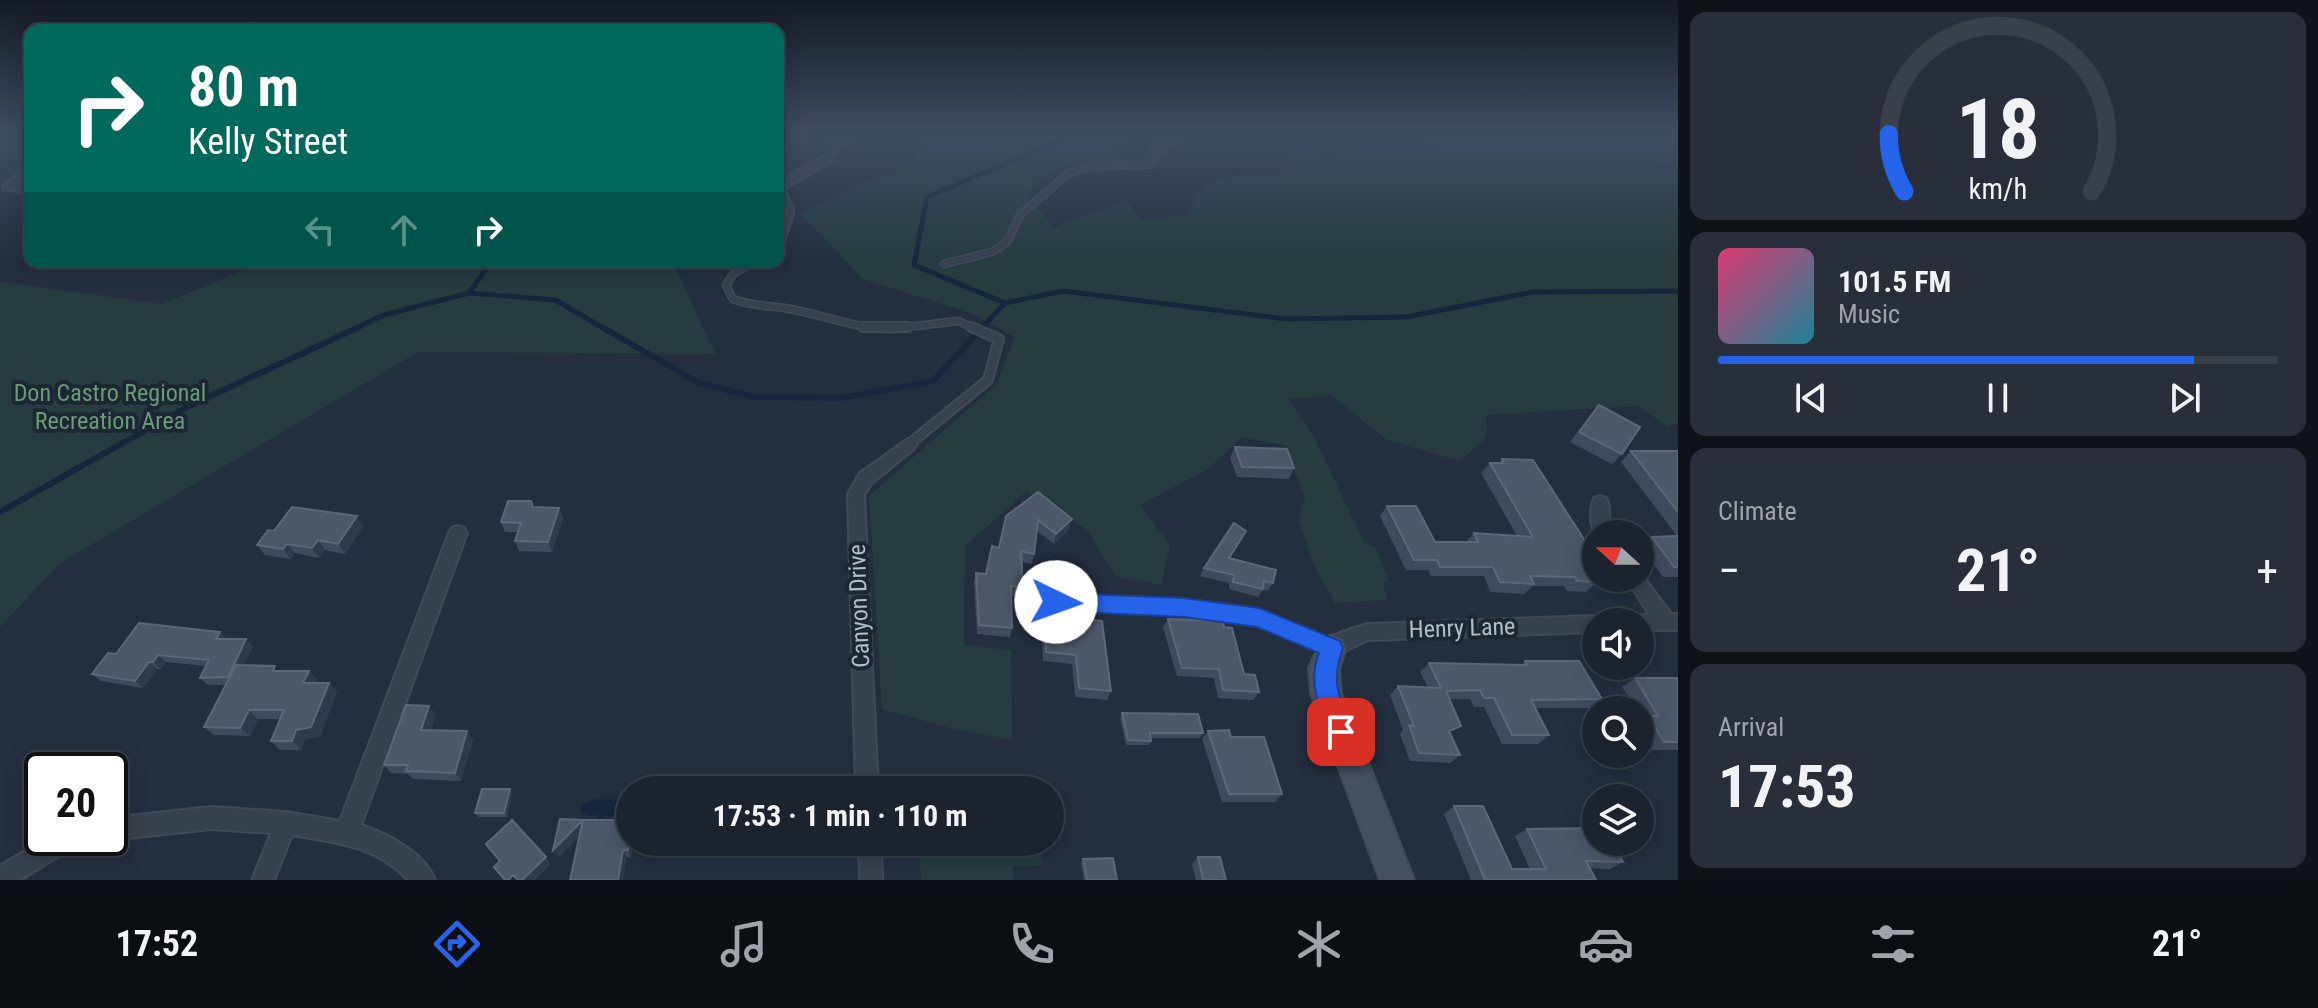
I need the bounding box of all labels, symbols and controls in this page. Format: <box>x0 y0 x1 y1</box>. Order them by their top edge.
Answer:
text: 80 m <box>188 54 299 120</box>
icon: right <box>56 56 160 160</box>
text: 18 <box>1956 81 2040 178</box>
text: Kelly Street <box>188 121 348 163</box>
text: km/h <box>1969 172 2027 206</box>
icon: left <box>298 208 342 252</box>
icon: ahead <box>382 208 426 252</box>
icon: right <box>466 208 510 252</box>
text: 101.5 FM <box>1838 264 1951 299</box>
text: Music <box>1838 299 1900 329</box>
icon: previous <box>1789 376 1833 420</box>
icon: pause <box>1976 376 2020 420</box>
icon: next <box>2163 376 2207 420</box>
park label: Don Castro Regional Recreation Area <box>14 379 206 435</box>
text: Climate <box>1718 496 1797 526</box>
north arrow <box>1582 520 1654 592</box>
map controls <box>1582 520 1654 856</box>
text: 21° <box>1956 535 2040 606</box>
street label: Canyon Drive <box>843 544 875 668</box>
text: − <box>1718 545 1740 597</box>
text: + <box>2256 545 2278 597</box>
position arrow <box>1014 560 1098 644</box>
button: sound <box>1582 608 1654 680</box>
street label: Henry Lane <box>1408 612 1516 644</box>
button: search <box>1582 696 1654 768</box>
pin <box>1307 698 1375 766</box>
icon: arrive <box>1319 710 1363 754</box>
text: Arrival <box>1718 712 1784 742</box>
text: 17:53 <box>1718 751 1856 822</box>
speed limit sign: 20 <box>24 752 128 856</box>
button: layers <box>1582 784 1654 856</box>
text: 17:53 · 1 min · 110 m <box>713 798 967 833</box>
icon: directions <box>429 916 485 972</box>
icon: music <box>716 916 772 972</box>
icon: phone <box>1004 916 1060 972</box>
icon: climate <box>1291 916 1347 972</box>
icon: car <box>1578 916 1634 972</box>
icon: filters <box>1865 916 1921 972</box>
text: 17:52 <box>116 923 198 965</box>
text: 21° <box>2152 923 2202 965</box>

